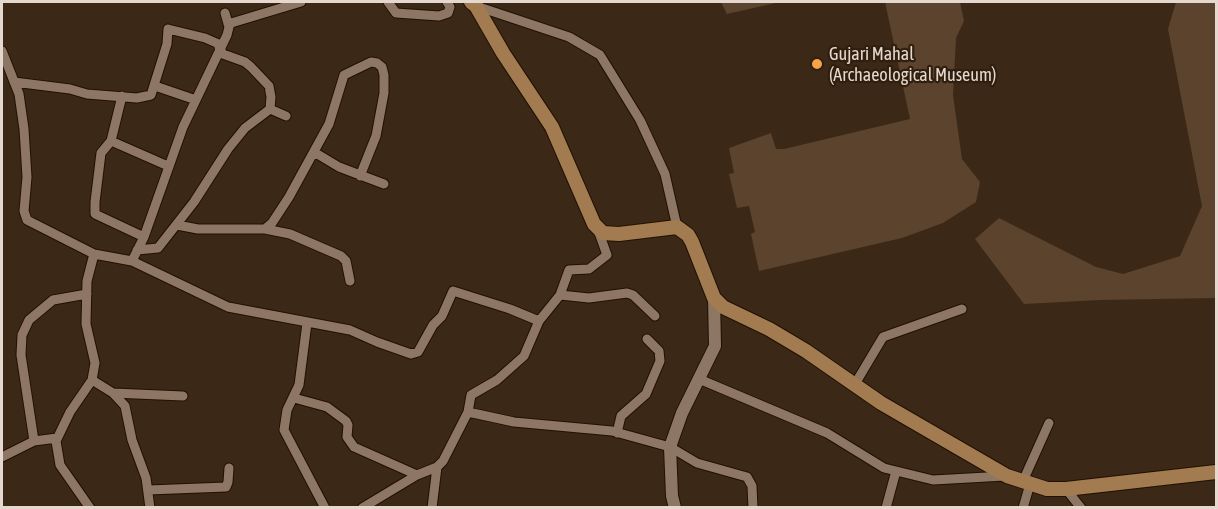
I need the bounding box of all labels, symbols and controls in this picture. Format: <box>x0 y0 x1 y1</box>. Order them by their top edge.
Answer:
place label: Gujari Mahal (Archaeological Museum) <box>829 43 996 86</box>
marker: Gujari Mahal (Archaeological Museum) <box>810 57 824 71</box>

